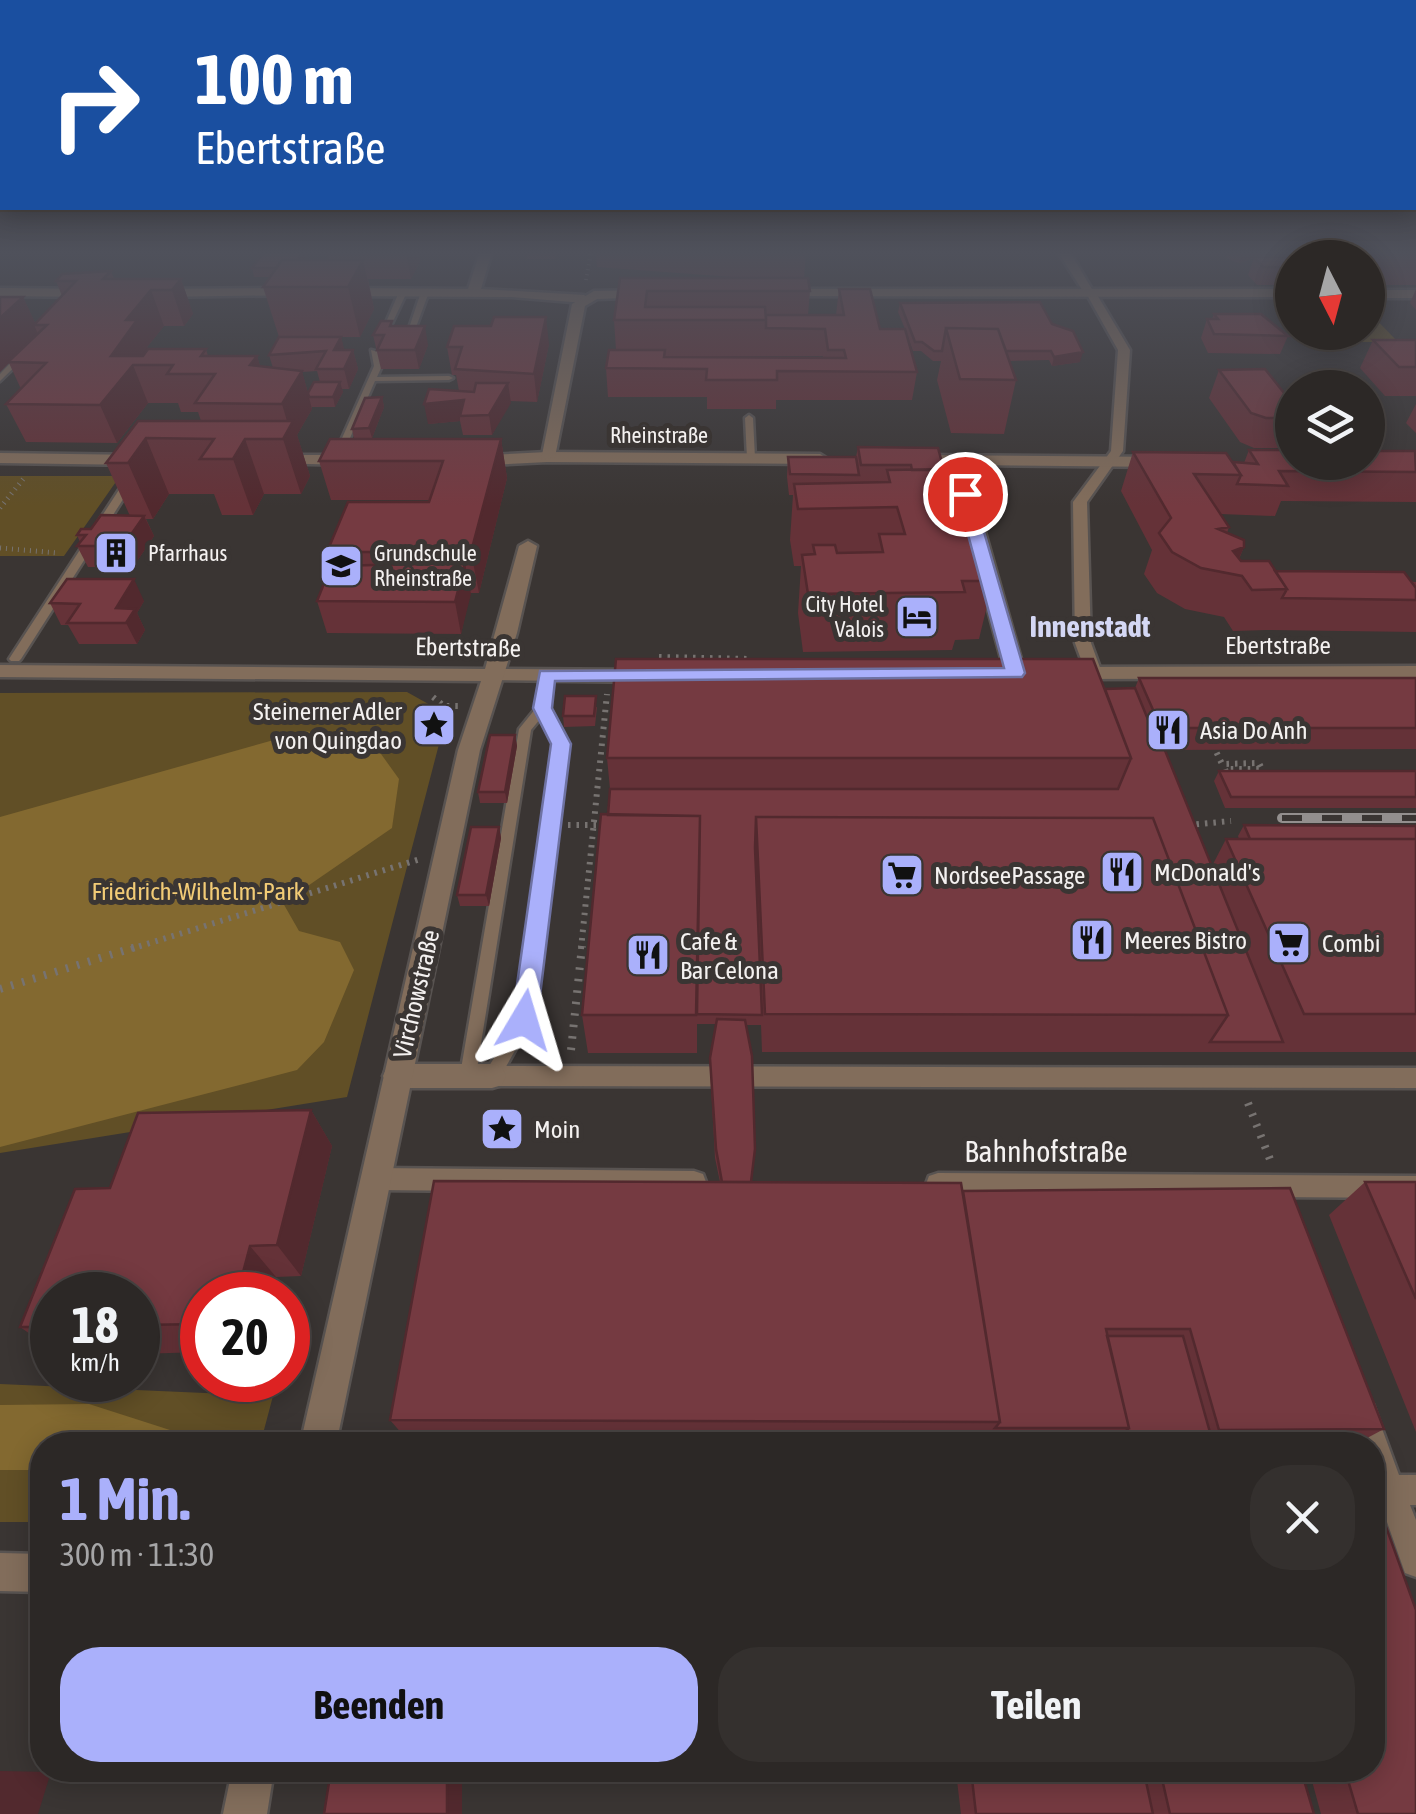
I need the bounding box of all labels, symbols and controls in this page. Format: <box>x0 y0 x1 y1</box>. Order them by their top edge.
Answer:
text: 100 m <box>195 39 354 119</box>
icon: right <box>30 40 160 170</box>
text: Ebertstraße <box>195 122 385 174</box>
north arrow <box>1275 240 1385 350</box>
map controls <box>1275 240 1385 480</box>
button: layers <box>1275 370 1385 480</box>
street label: Rheinstraße <box>610 422 708 448</box>
pin <box>923 452 1008 537</box>
icon: arrive <box>938 467 993 522</box>
building icon: Pfarrhaus <box>93 530 139 576</box>
place label: Pfarrhaus <box>148 540 228 566</box>
place label: Grundschule Rheinstraße <box>374 540 477 591</box>
school or university icon: Grundschule Rheinstraße <box>318 543 364 589</box>
place label: City Hotel Valois <box>806 591 884 642</box>
hotel icon: City Hotel Valois <box>894 594 940 640</box>
district label: Innenstadt <box>1030 609 1151 643</box>
street label: Ebertstraße <box>1225 631 1331 659</box>
street label: Ebertstraße <box>415 632 521 662</box>
place label: Steinerner Adler von Quingdao <box>253 697 403 754</box>
place icon: Steinerner Adler von Quingdao <box>411 702 457 748</box>
restaurant icon: Asia Do Anh <box>1145 707 1191 753</box>
place label: Asia Do Anh <box>1200 716 1308 744</box>
restaurant icon: McDonald's <box>1099 849 1145 895</box>
supermarket icon: NordseePassage <box>879 852 925 898</box>
place label: McDonald's <box>1154 858 1261 886</box>
place label: NordseePassage <box>934 861 1085 889</box>
park label: Friedrich-Wilhelm-Park <box>91 877 305 905</box>
restaurant icon: Meeres Bistro <box>1069 917 1115 963</box>
supermarket icon: Combi <box>1266 920 1312 966</box>
place label: Meeres Bistro <box>1124 926 1247 954</box>
street label: Virchowstraße <box>388 927 444 1061</box>
place label: Cafe & Bar Celona <box>680 927 779 984</box>
place label: Combi <box>1322 929 1381 957</box>
restaurant icon: Cafe & Bar Celona <box>625 932 671 978</box>
position arrow <box>472 968 576 1072</box>
place icon: Moin <box>479 1106 525 1152</box>
place label: Moin <box>534 1115 580 1143</box>
street label: Bahnhofstraße <box>964 1134 1128 1168</box>
speed limit sign: 20 <box>180 1272 310 1402</box>
text: 18 <box>71 1296 118 1354</box>
text: km/h <box>70 1348 120 1376</box>
text: 1 Min. <box>60 1464 190 1533</box>
button: close <box>1250 1465 1355 1570</box>
text: 300 m · 11:30 <box>60 1536 214 1573</box>
button: Beenden <box>60 1647 698 1762</box>
button: Teilen <box>718 1647 1355 1762</box>

